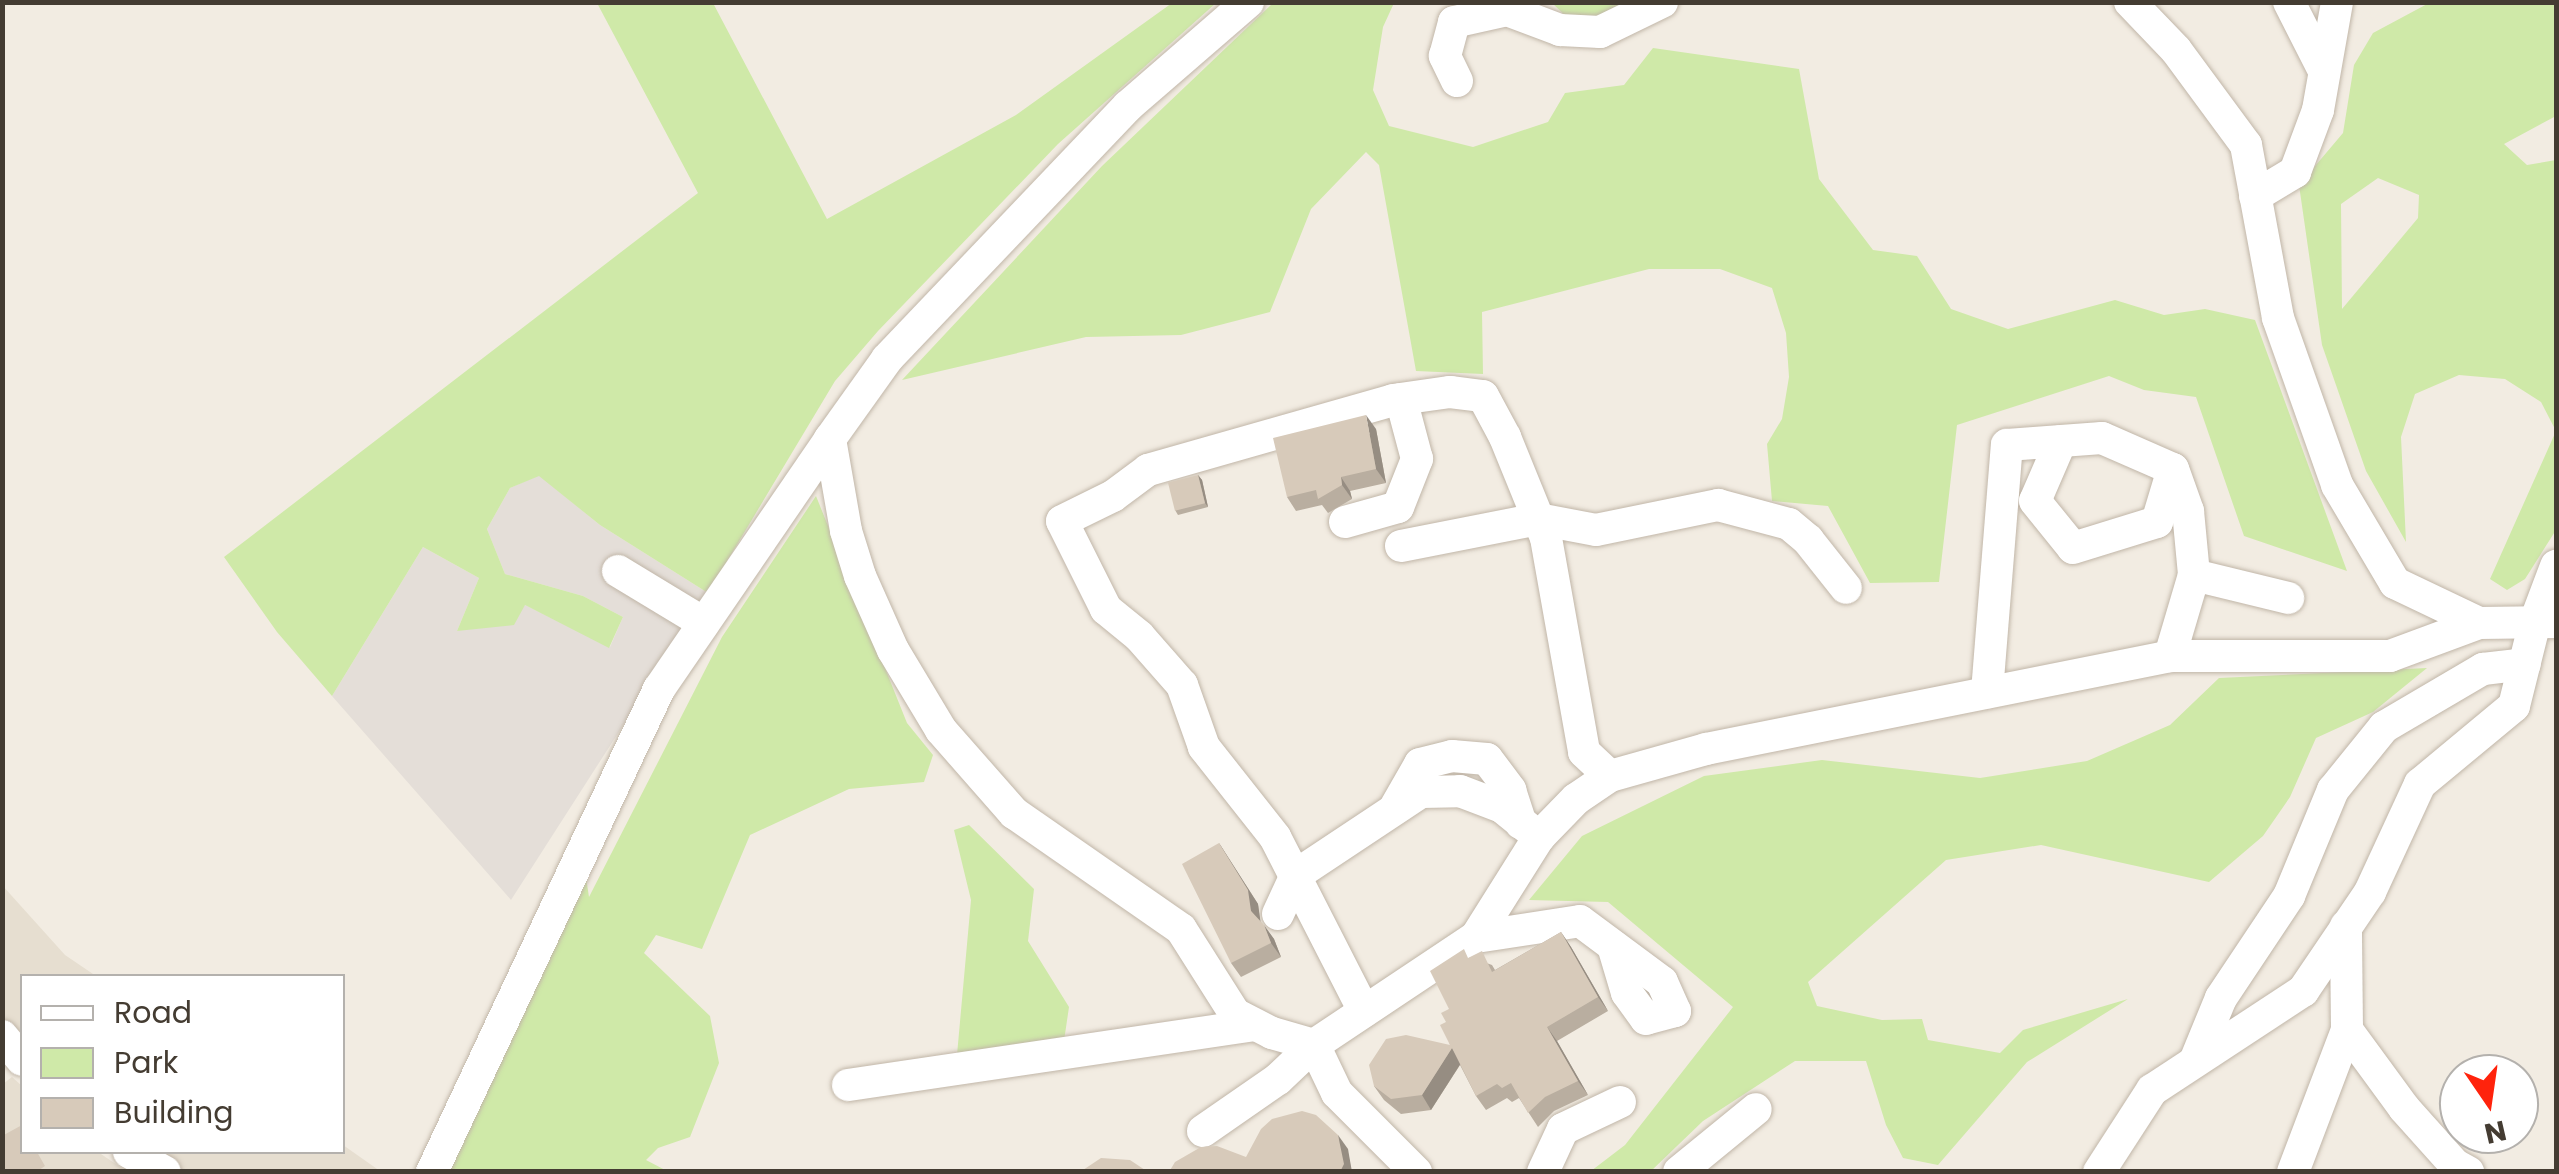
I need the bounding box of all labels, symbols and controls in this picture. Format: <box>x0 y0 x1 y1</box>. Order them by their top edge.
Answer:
legend <box>20 974 345 1154</box>
text: Road <box>114 991 192 1034</box>
text: Park <box>114 1041 178 1084</box>
north arrow <box>2439 1054 2539 1154</box>
text: Building <box>114 1091 234 1134</box>
text: N <box>2481 1110 2510 1153</box>

